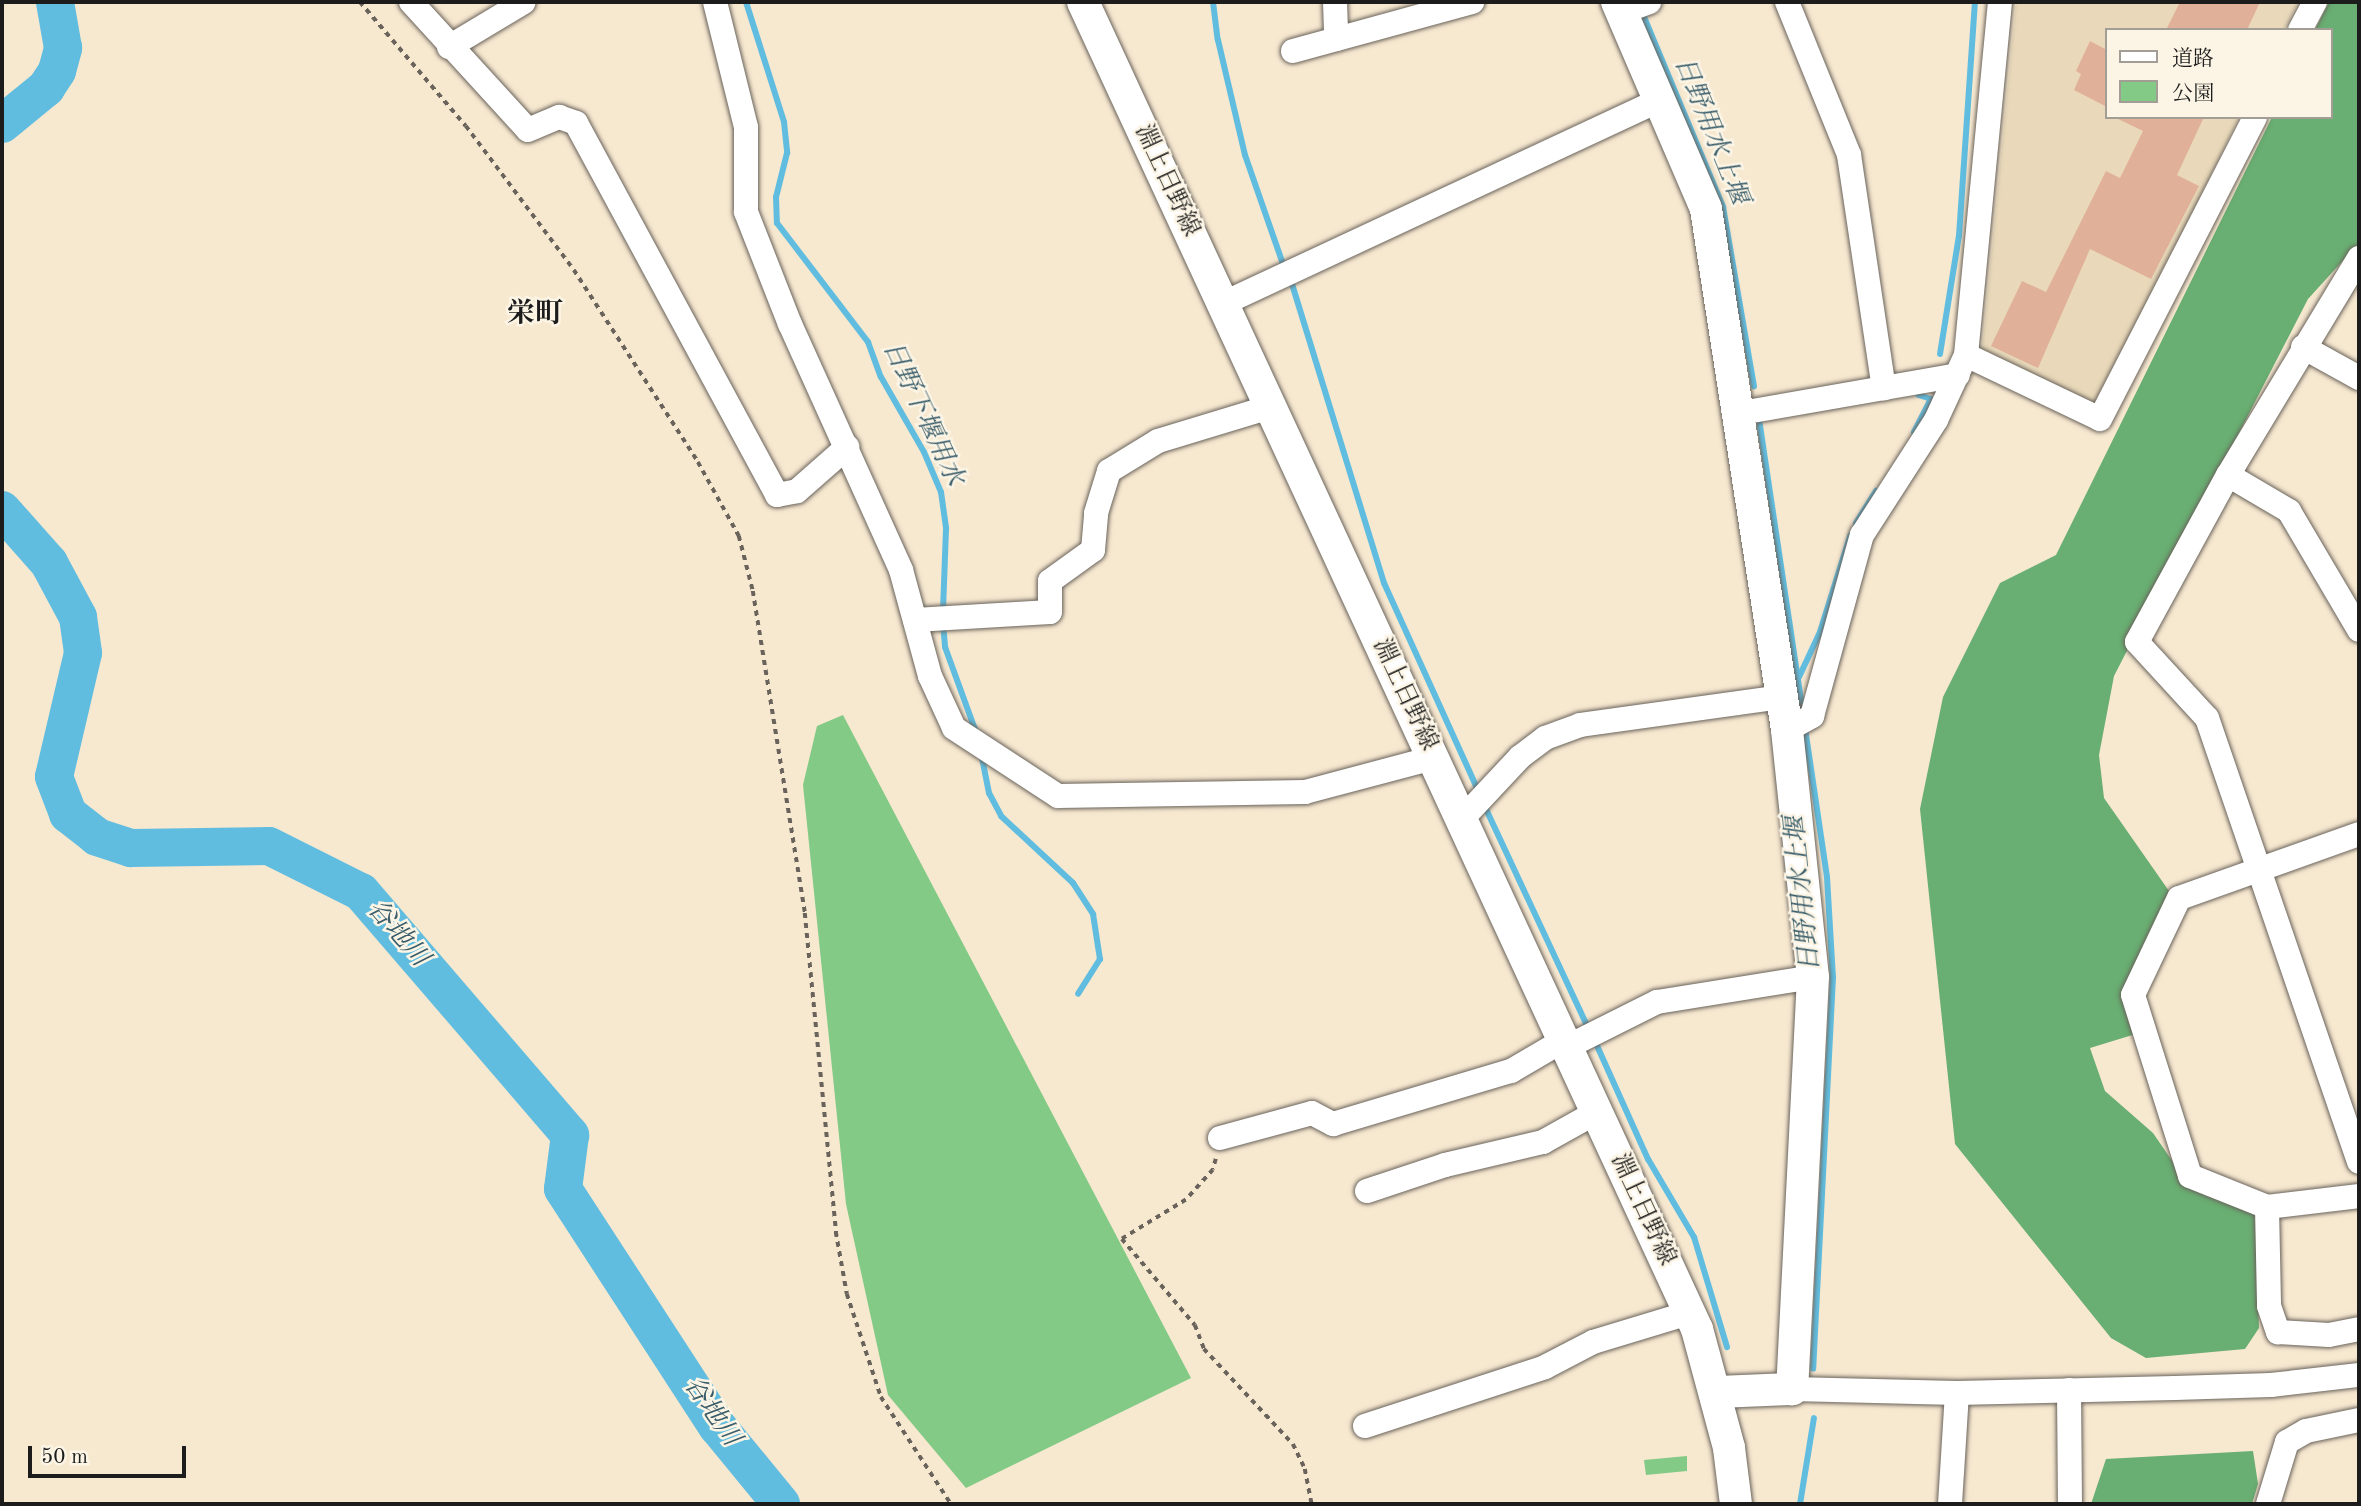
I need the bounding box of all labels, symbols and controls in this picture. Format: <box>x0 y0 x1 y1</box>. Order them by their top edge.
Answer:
legend <box>2106 28 2333 119</box>
text: 道路 <box>2172 49 2214 70</box>
water label: 日野用水上堰 <box>1666 53 1754 209</box>
text: 公園 <box>2172 84 2214 105</box>
street label: 淵上日野線 <box>1128 121 1204 241</box>
district label: 栄町 <box>507 298 563 332</box>
water label: 日野下堰用水 <box>875 337 969 491</box>
street label: 淵上日野線 <box>1366 635 1442 755</box>
water label: 日野用水上堰 <box>1780 815 1828 973</box>
water label: 谷地川 <box>360 894 434 974</box>
street label: 淵上日野線 <box>1604 1150 1680 1270</box>
water label: 谷地川 <box>676 1371 746 1453</box>
scale bar <box>32 1432 189 1476</box>
text: 50 m <box>41 1447 88 1468</box>

